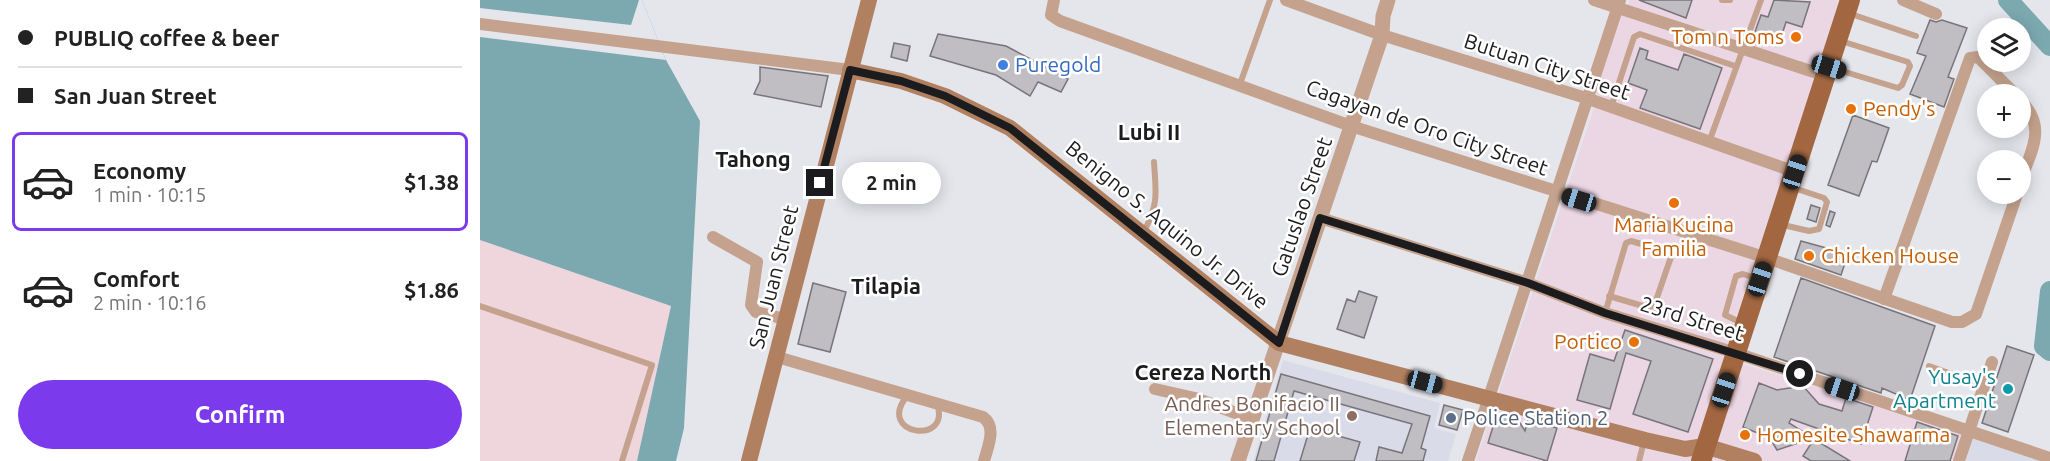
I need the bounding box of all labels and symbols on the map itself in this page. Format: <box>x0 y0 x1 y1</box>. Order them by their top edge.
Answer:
place label: Tom n Toms <box>1671 24 1784 48</box>
street label: Butuan City Street <box>1461 28 1633 104</box>
marker: Tom n Toms <box>1789 30 1803 44</box>
place label: Puregold <box>1015 52 1101 76</box>
car <box>1809 53 1849 81</box>
marker: Puregold <box>996 58 1010 72</box>
street label: Cagayan de Oro City Street <box>1303 74 1551 180</box>
place label: Pendy's <box>1863 96 1935 120</box>
marker: Pendy's <box>1844 102 1858 116</box>
district label: Lubi II <box>1118 119 1180 144</box>
street label: Gatuslao Street <box>1266 134 1336 280</box>
street label: Benigno S. Aquino Jr. Drive <box>1062 135 1274 313</box>
district label: Tahong <box>715 146 791 171</box>
car <box>1781 152 1809 192</box>
callout: 2 min <box>841 162 940 204</box>
route end <box>806 169 833 196</box>
car <box>1559 186 1599 214</box>
marker: Maria Kucina Familia <box>1667 196 1681 210</box>
street label: San Juan Street <box>744 202 802 351</box>
place label: Maria Kucina Familia <box>1614 212 1734 260</box>
place label: Chicken House <box>1821 243 1959 267</box>
marker: Chicken House <box>1802 249 1816 263</box>
car <box>1746 259 1774 299</box>
district label: Tilapia <box>851 273 921 298</box>
street label: 23rd Street <box>1637 291 1747 345</box>
place label: Portico <box>1554 329 1622 353</box>
marker: Portico <box>1627 335 1641 349</box>
district label: Cereza North <box>1135 359 1271 384</box>
route start <box>1786 360 1813 387</box>
place label: Yusay's Apartment <box>1893 364 1996 412</box>
car <box>1405 369 1445 395</box>
car <box>1710 370 1738 410</box>
car <box>1822 375 1862 403</box>
marker: Yusay's Apartment <box>2001 382 2015 396</box>
place label: Andres Bonifacio II Elementary School <box>1164 391 1340 439</box>
place label: Police Station 2 <box>1463 405 1609 429</box>
marker: Andres Bonifacio II Elementary School <box>1345 409 1359 423</box>
marker: Police Station 2 <box>1444 411 1458 425</box>
place label: Homesite Shawarma <box>1757 422 1950 446</box>
marker: Homesite Shawarma <box>1738 428 1752 442</box>

